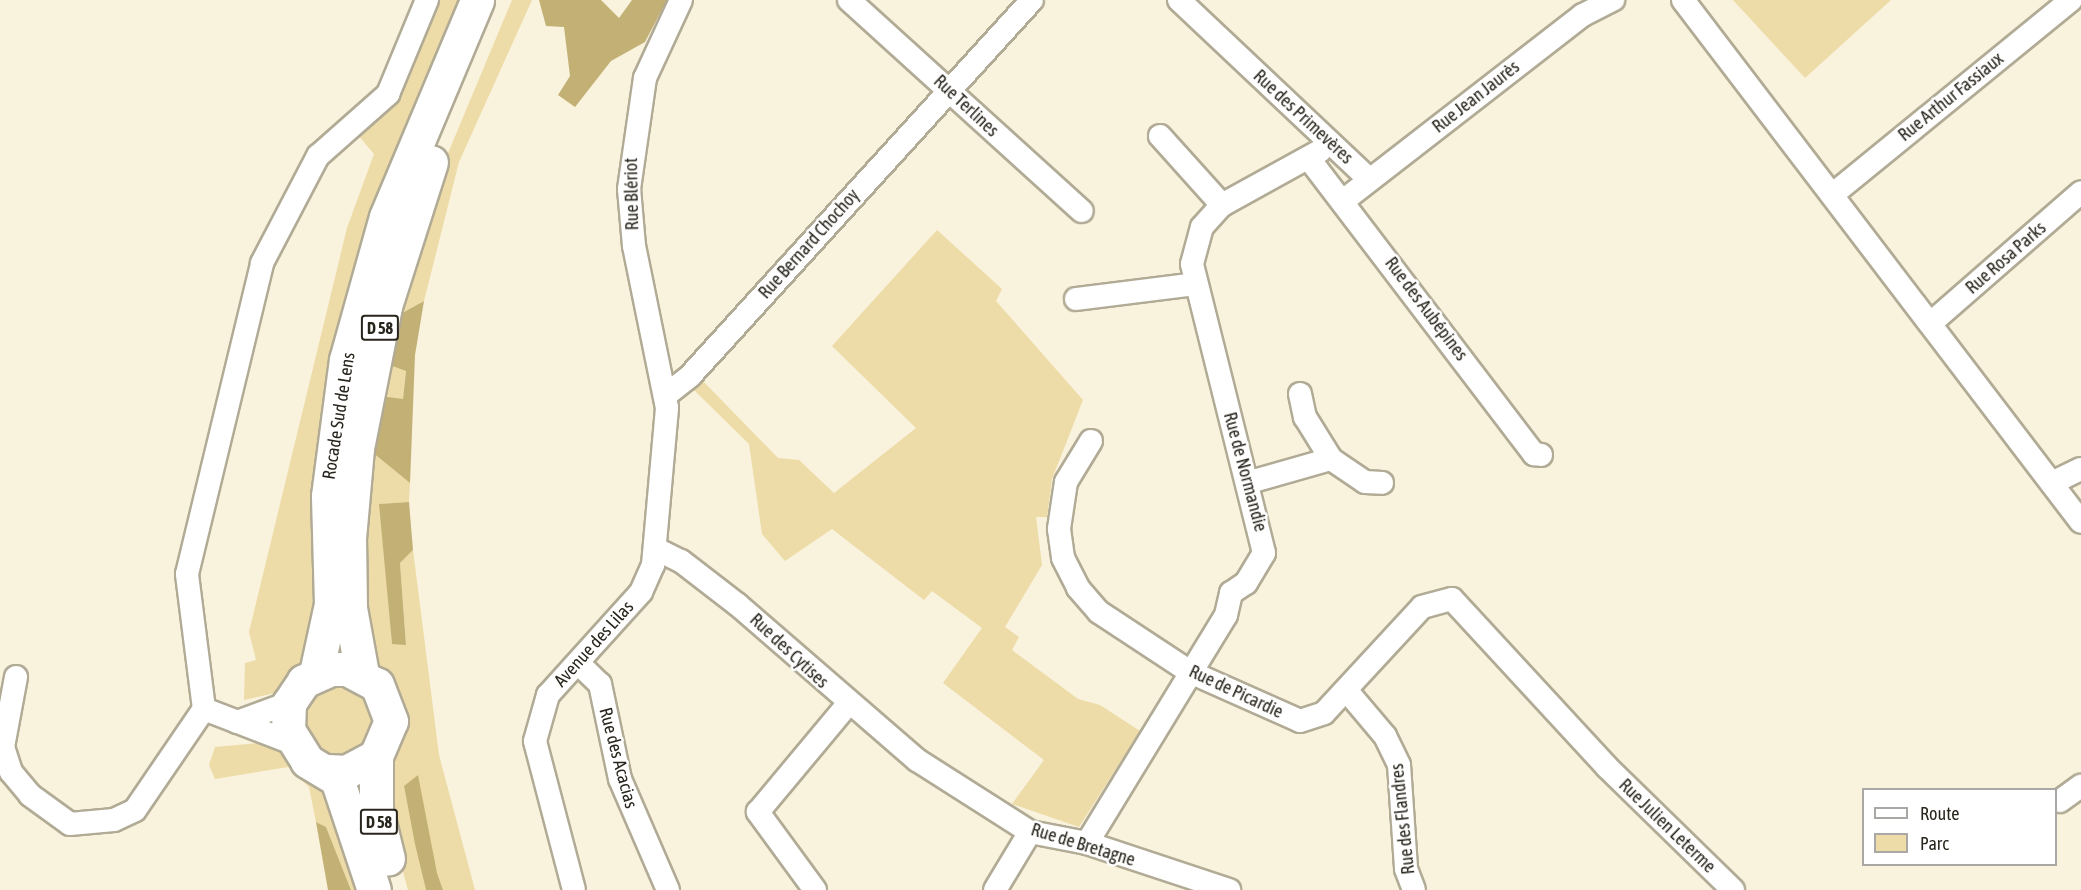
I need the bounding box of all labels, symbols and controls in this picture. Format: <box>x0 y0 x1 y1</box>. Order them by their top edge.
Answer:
street label: Rue Arthur Fassiaux <box>1894 48 2008 146</box>
street label: Rue Jean Jaurès <box>1428 56 1524 138</box>
street label: Rue des Primevères <box>1249 65 1357 169</box>
street label: Rue Terlines <box>929 71 1003 141</box>
street label: Rue Blériot <box>621 157 643 231</box>
street label: Rue Bernard Chochoy <box>754 185 864 303</box>
street label: Rue Rosa Parks <box>1961 217 2051 299</box>
street label: Rue des Aubépines <box>1380 253 1472 365</box>
road number: D 58 <box>360 315 400 341</box>
street label: Rocade Sud de Lens <box>318 351 360 481</box>
street label: Rue de Normandie <box>1219 410 1271 534</box>
street label: Avenue des Lilas <box>550 596 638 692</box>
street label: Rue des Cytises <box>745 609 833 693</box>
street label: Rue de Picardie <box>1186 661 1286 723</box>
street label: Rue des Acacias <box>594 705 642 811</box>
street label: Rue des Flandres <box>1386 763 1420 875</box>
street label: Rue Julien Leterme <box>1614 775 1720 877</box>
legend <box>1862 788 2057 866</box>
text: Route <box>1920 803 1959 824</box>
road number: D 58 <box>360 809 398 835</box>
street label: Rue de Bretagne <box>1028 819 1138 871</box>
text: Parc <box>1920 833 1949 854</box>

